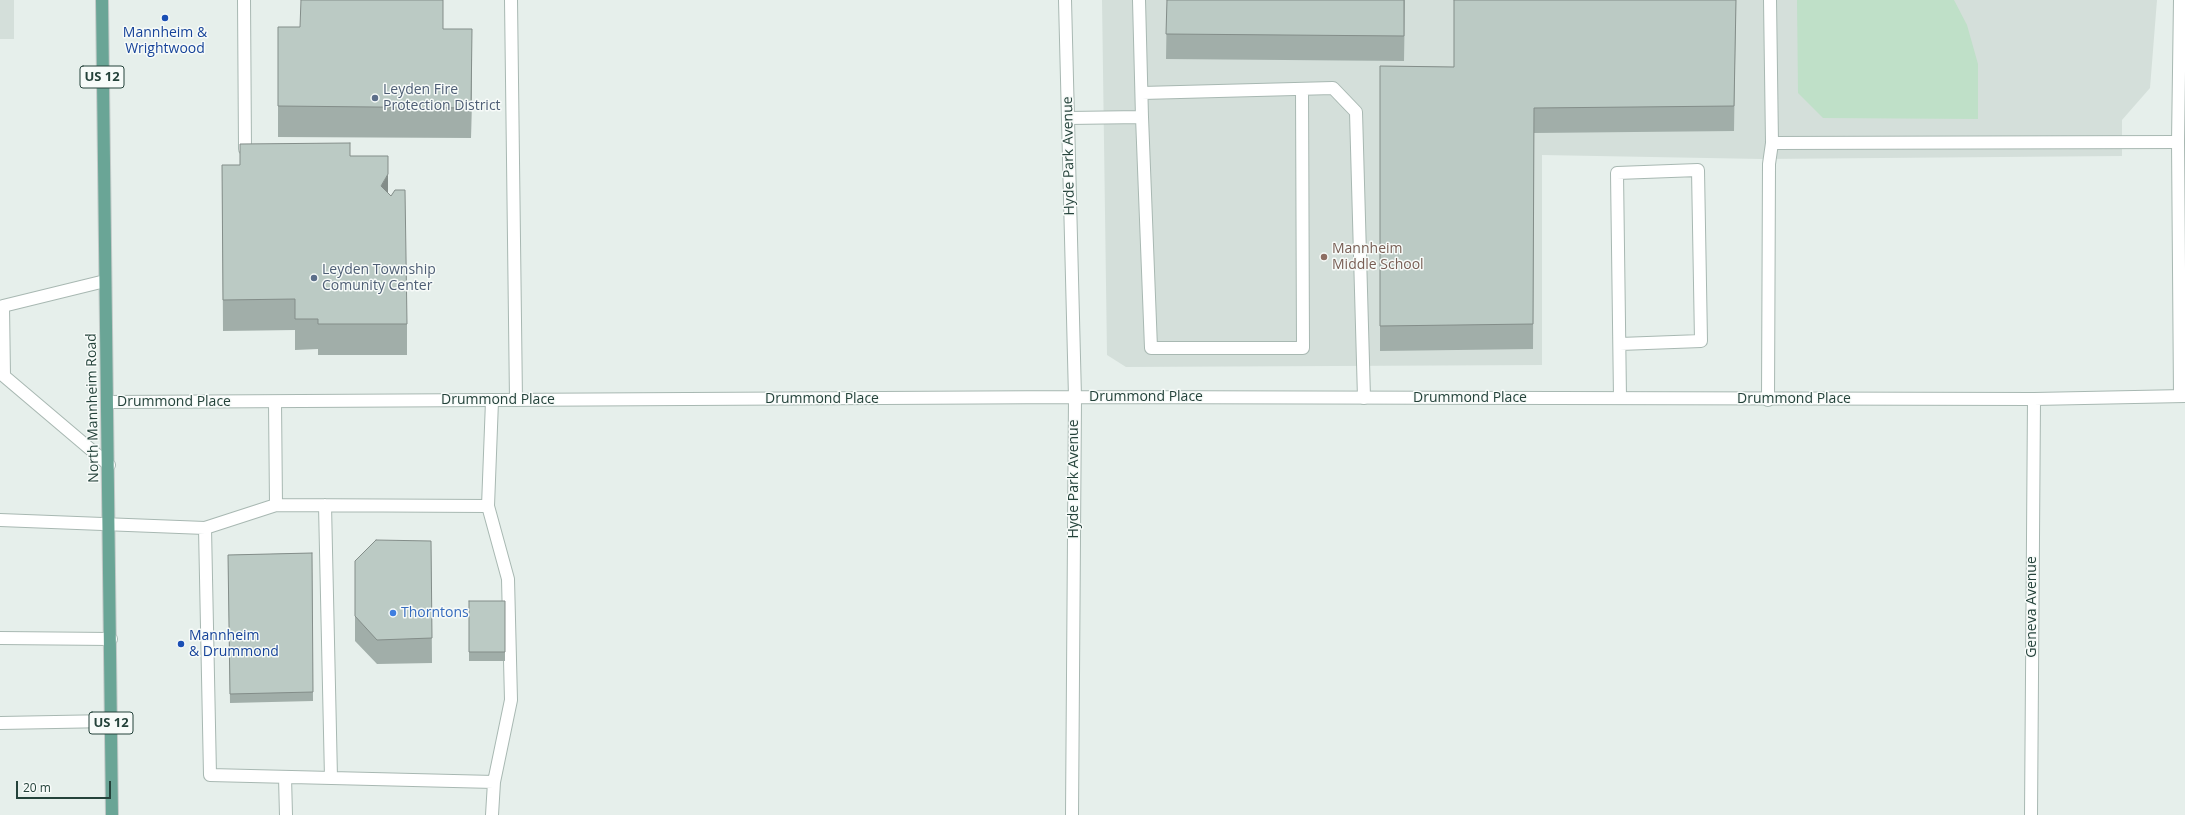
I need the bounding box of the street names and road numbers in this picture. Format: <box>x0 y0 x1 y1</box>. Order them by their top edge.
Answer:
road number: US 12 <box>80 66 124 88</box>
street label: Hyde Park Avenue <box>1060 96 1078 216</box>
street label: North Mannheim Road <box>83 333 103 483</box>
street label: Drummond Place <box>1089 389 1203 405</box>
street label: Drummond Place <box>1413 390 1527 406</box>
street label: Drummond Place <box>765 391 879 407</box>
street label: Drummond Place <box>1737 391 1851 407</box>
street label: Drummond Place <box>441 392 555 408</box>
street label: Drummond Place <box>117 394 231 410</box>
street label: Hyde Park Avenue <box>1066 419 1082 539</box>
street label: Geneva Avenue <box>2024 556 2040 658</box>
road number: US 12 <box>89 712 133 734</box>

